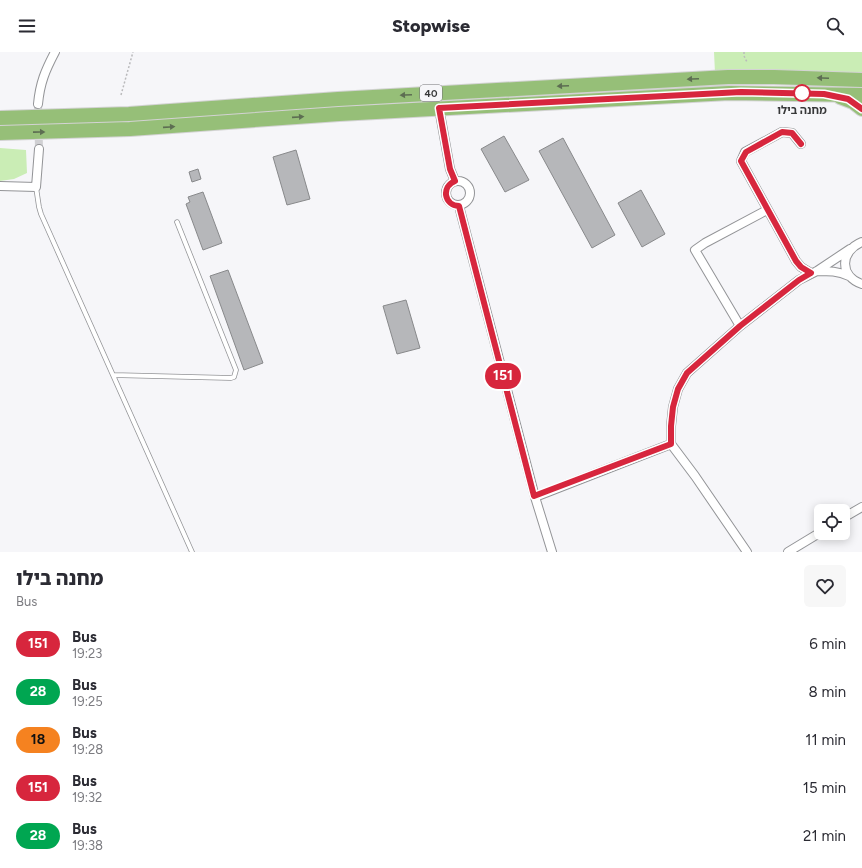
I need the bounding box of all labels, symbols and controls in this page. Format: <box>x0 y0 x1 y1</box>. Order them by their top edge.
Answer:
icon: menu <box>16 15 38 37</box>
text: Stopwise <box>392 15 470 37</box>
icon: search <box>824 15 846 37</box>
one-way arrow <box>687 75 699 82</box>
one-way arrow <box>817 75 829 82</box>
one-way arrow <box>556 83 569 89</box>
marker: מחנה בילו <box>793 84 811 102</box>
road number: 40 <box>420 85 442 101</box>
one-way arrow <box>400 91 412 98</box>
place label: מחנה בילו <box>777 104 827 117</box>
one-way arrow <box>292 114 305 121</box>
one-way arrow <box>163 123 175 130</box>
one-way arrow <box>33 129 45 136</box>
line badge: 151 <box>480 363 526 389</box>
text: 151 <box>493 367 513 384</box>
map controls <box>814 504 850 540</box>
button: locate <box>814 504 850 540</box>
button: heart <box>804 565 846 607</box>
text: מחנה בילו <box>16 567 103 590</box>
text: Bus <box>16 594 37 609</box>
text: Bus <box>72 628 97 646</box>
text: 151 <box>28 635 48 652</box>
text: 6 min <box>809 635 846 653</box>
text: 19:23 <box>72 646 102 661</box>
text: Bus <box>72 676 97 694</box>
text: 28 <box>30 683 46 700</box>
text: 8 min <box>808 683 846 701</box>
text: 19:25 <box>72 694 103 709</box>
text: Bus <box>72 724 97 742</box>
text: 18 <box>31 731 45 748</box>
text: 11 min <box>805 731 846 749</box>
text: 19:28 <box>72 742 103 757</box>
text: Bus <box>72 772 97 790</box>
text: 151 <box>28 779 48 796</box>
text: 15 min <box>803 779 846 797</box>
text: 19:32 <box>72 790 102 805</box>
text: Bus <box>72 820 97 838</box>
text: 28 <box>30 827 46 844</box>
text: 21 min <box>803 827 846 845</box>
text: 19:38 <box>72 838 103 853</box>

